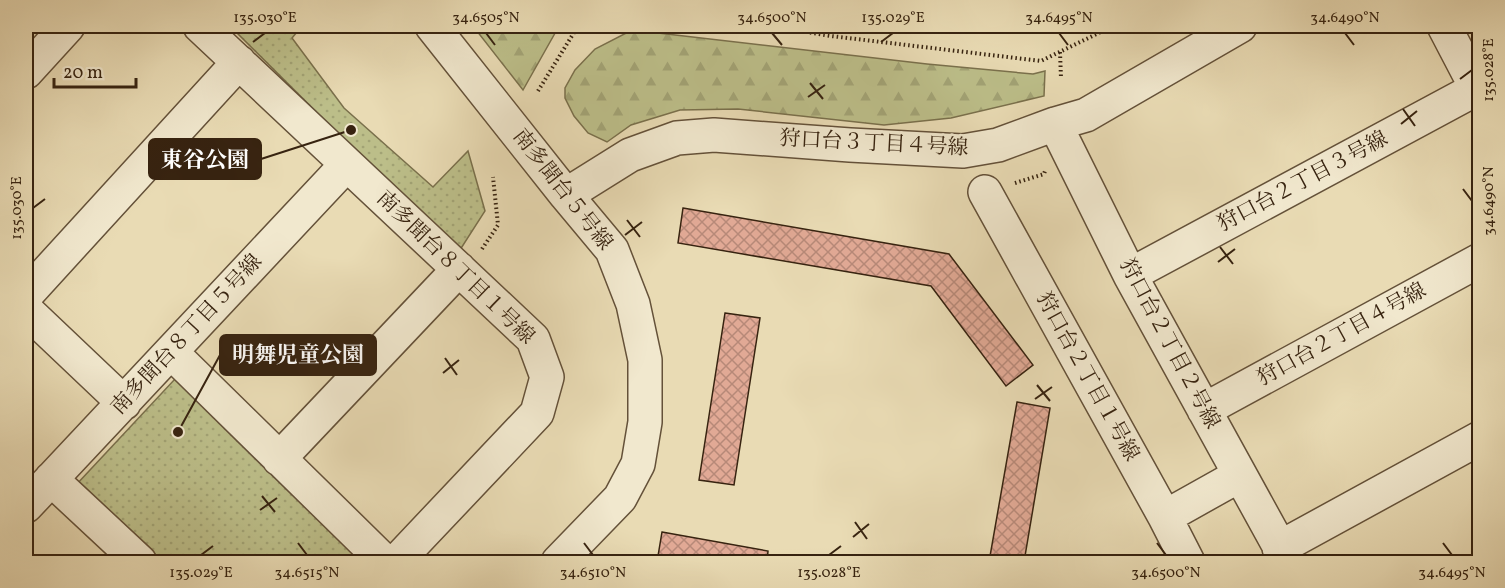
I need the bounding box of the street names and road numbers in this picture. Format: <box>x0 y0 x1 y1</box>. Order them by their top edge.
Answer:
street label: 南多聞台５号線 <box>505 123 619 257</box>
street label: 狩口台３丁目４号線 <box>779 125 969 163</box>
street label: 狩口台２丁目３号線 <box>1213 125 1393 239</box>
street label: 南多聞台８丁目１号線 <box>369 185 541 351</box>
street label: 南多聞台８丁目５号線 <box>105 248 269 422</box>
street label: 狩口台２丁目２号線 <box>1112 254 1226 434</box>
street label: 狩口台２丁目４号線 <box>1252 277 1432 393</box>
street label: 狩口台２丁目１号線 <box>1029 287 1145 467</box>

